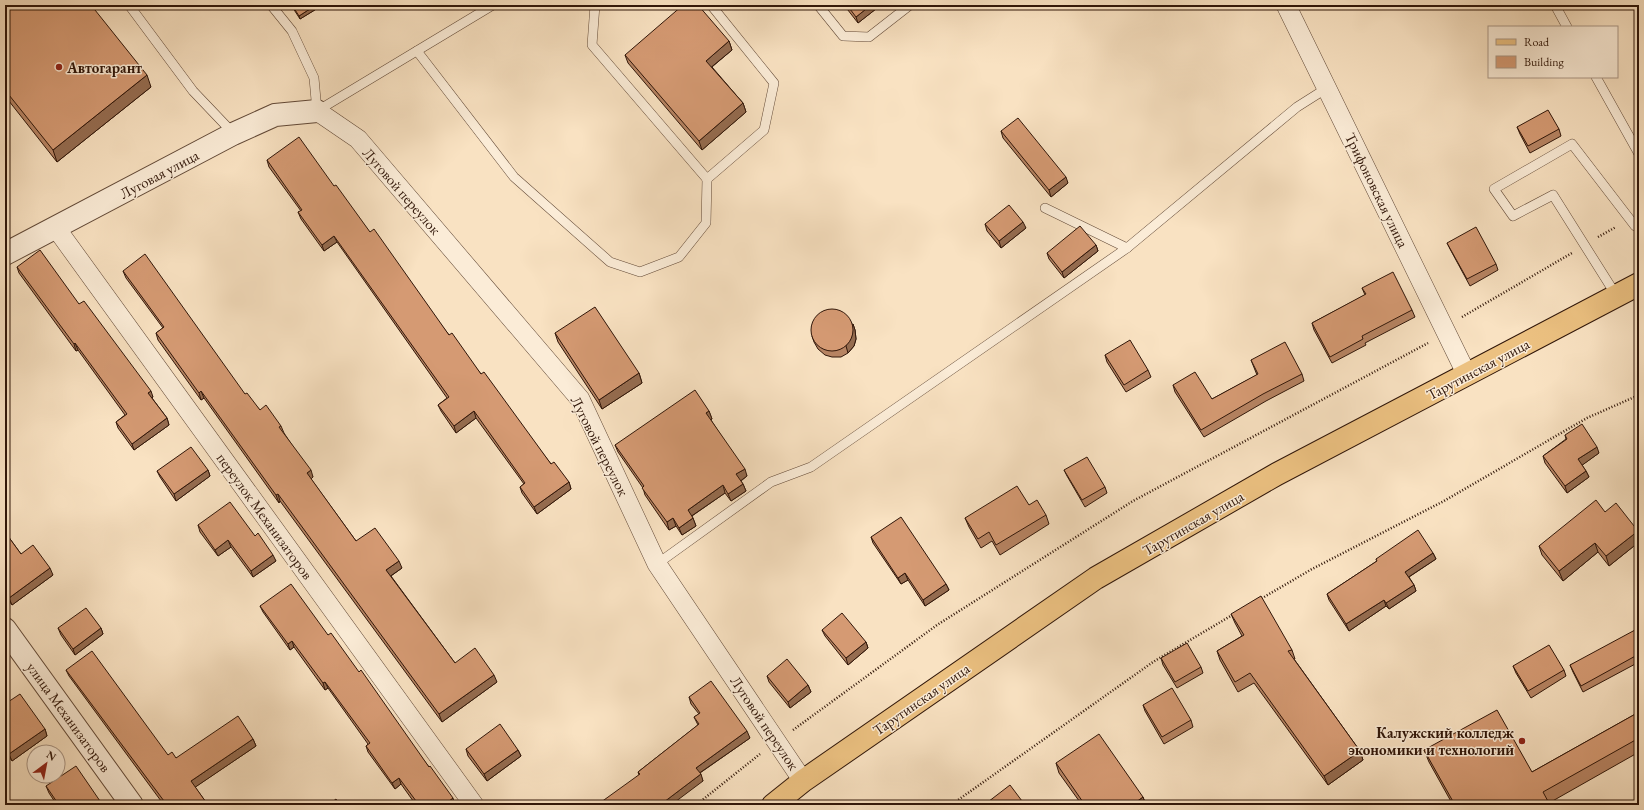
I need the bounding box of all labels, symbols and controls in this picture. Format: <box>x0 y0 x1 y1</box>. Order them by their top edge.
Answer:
legend <box>1488 26 1618 78</box>
text: Road <box>1524 34 1550 50</box>
text: Building <box>1524 54 1565 70</box>
place label: Автогарант <box>66 58 142 77</box>
marker: Автогарант <box>54 62 64 72</box>
street label: Трифоновская улица <box>1341 129 1413 251</box>
street label: Луговой переулок <box>359 143 445 239</box>
street label: Луговая улица <box>116 145 202 203</box>
street label: Тарутинская улица <box>1423 334 1533 404</box>
street label: Луговой переулок <box>567 393 633 499</box>
street label: переулок Механизаторов <box>213 449 317 583</box>
street label: Тарутинская улица <box>1139 486 1247 560</box>
street label: улица Механизаторов <box>23 658 115 776</box>
street label: Тарутинская улица <box>869 659 973 739</box>
street label: Луговой переулок <box>726 672 804 774</box>
place label: Калужский колледж экономики и технологий <box>1348 723 1514 759</box>
marker: Калужский колледж экономики и технологий <box>1517 736 1527 746</box>
north arrow <box>26 744 66 784</box>
text: N <box>44 747 59 764</box>

